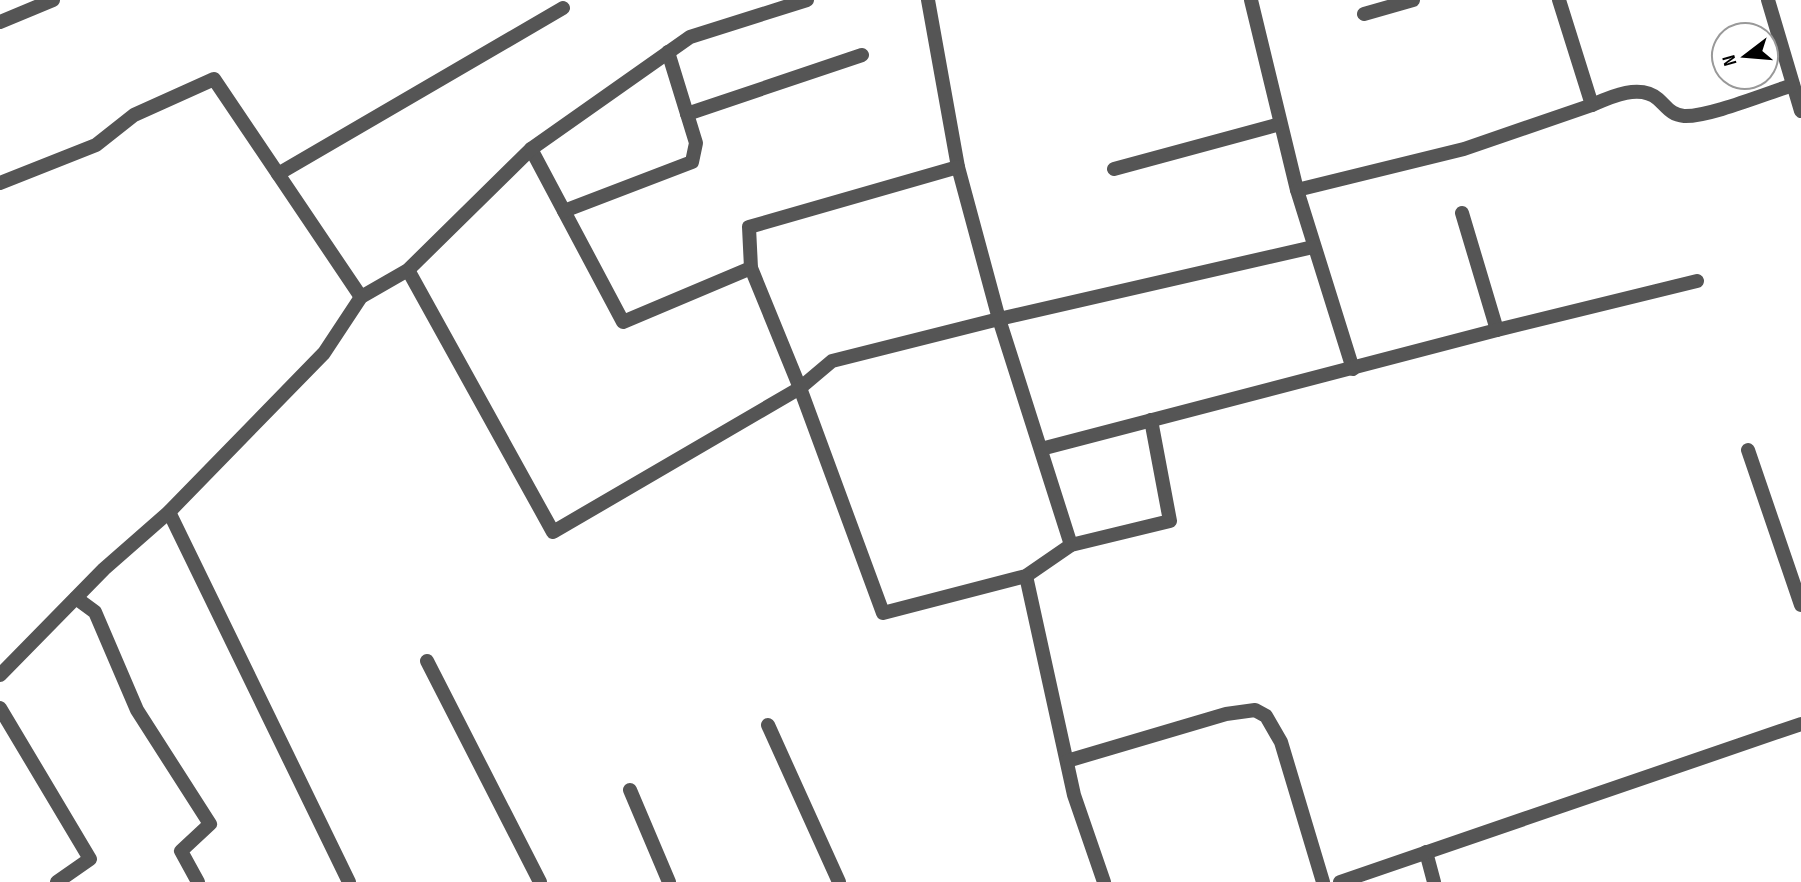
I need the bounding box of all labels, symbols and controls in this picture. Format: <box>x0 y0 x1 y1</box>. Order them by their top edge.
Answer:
north arrow <box>1710 21 1780 91</box>
text: N <box>1718 52 1743 68</box>

